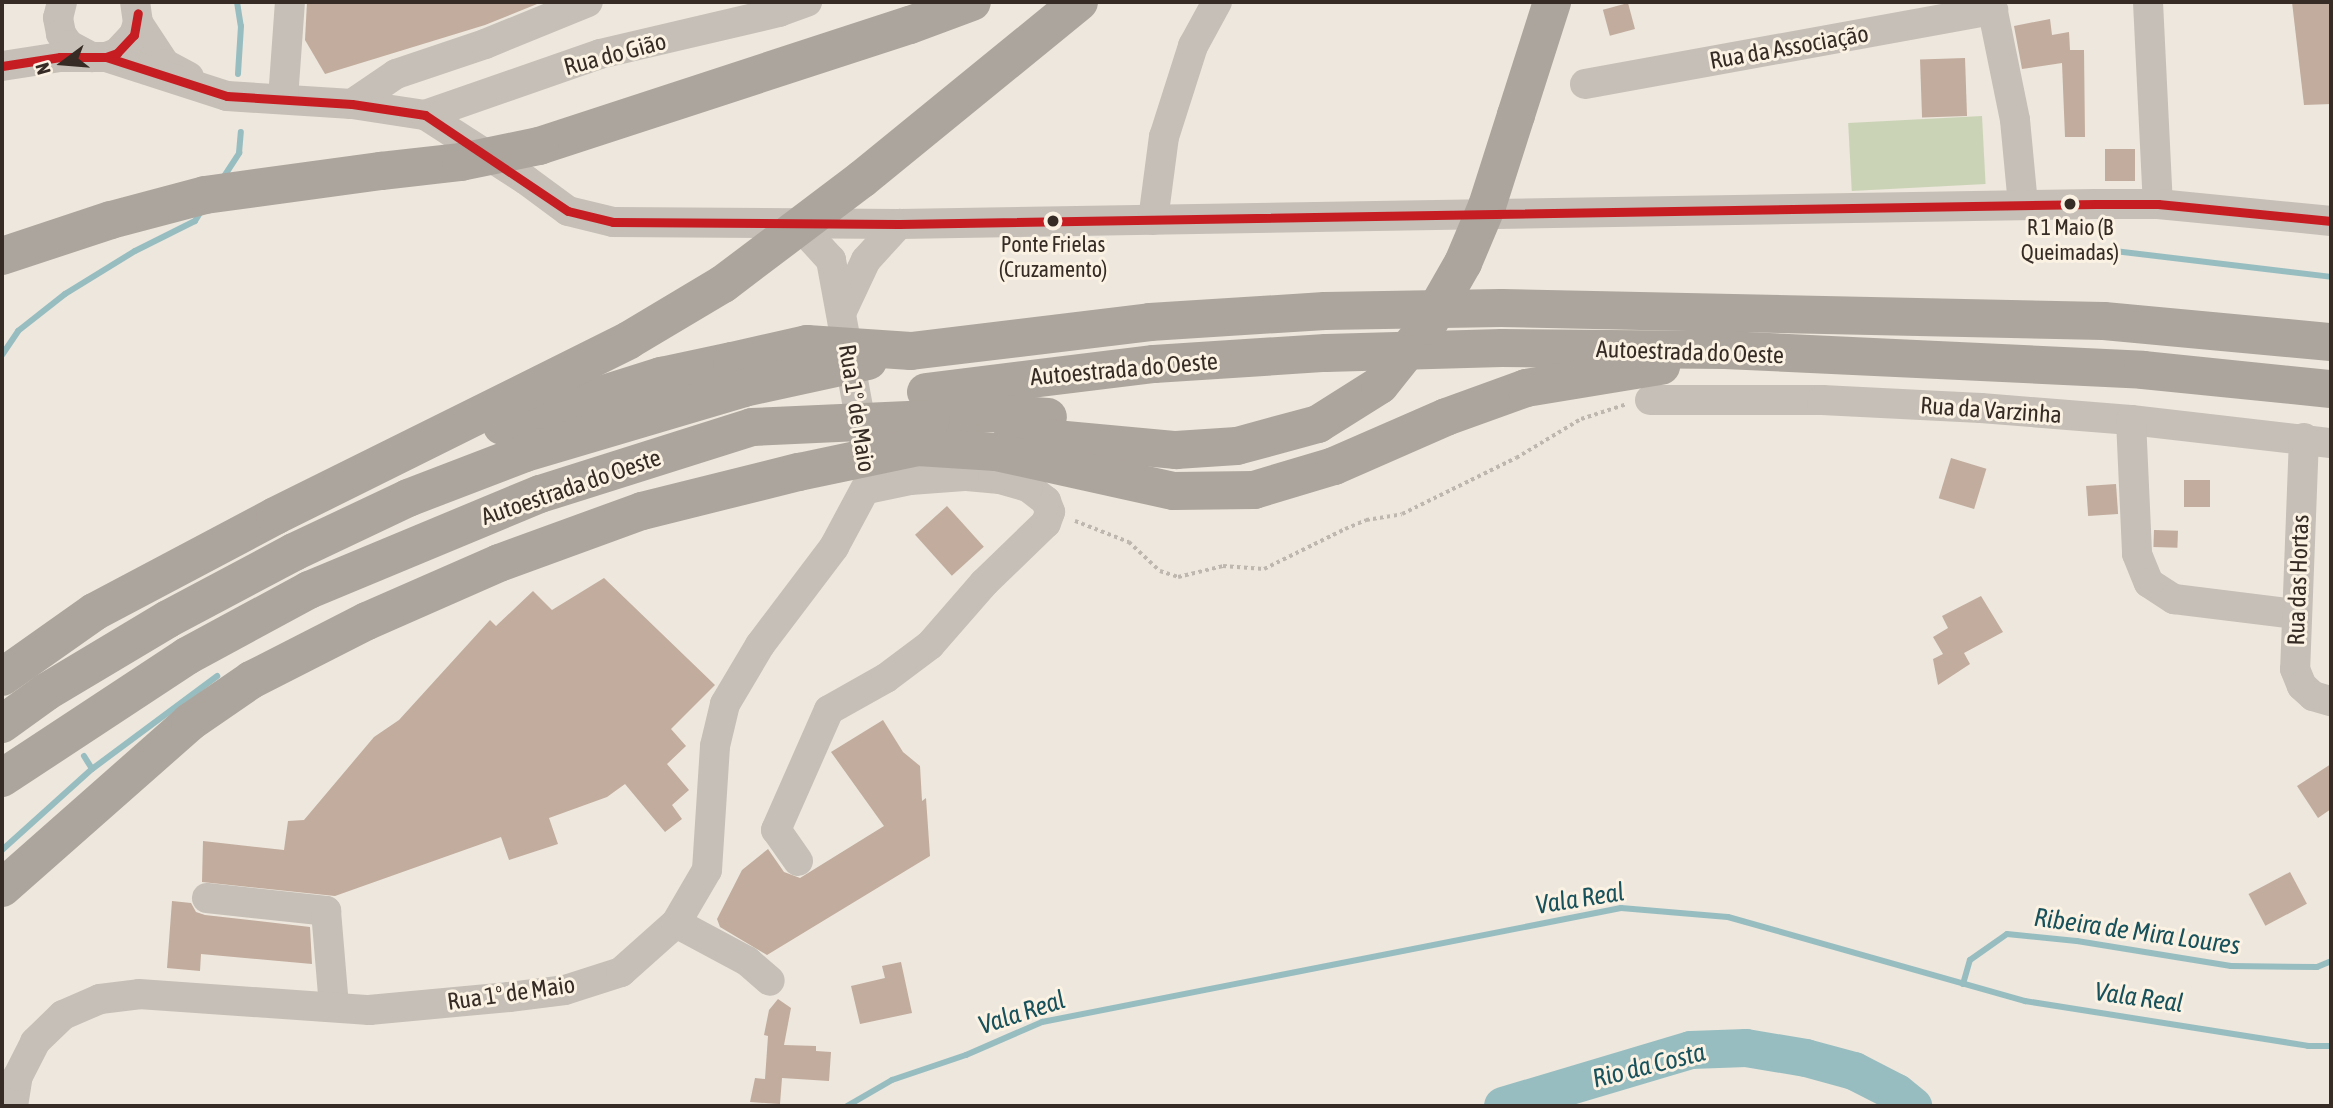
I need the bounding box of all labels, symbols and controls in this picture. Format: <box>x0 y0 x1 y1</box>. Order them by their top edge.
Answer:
street label: Rua da Associação <box>1707 19 1871 75</box>
street label: Rua do Gião <box>561 27 669 81</box>
north arrow <box>28 28 98 98</box>
text: N <box>31 60 55 77</box>
marker: R 1 Maio (B Queimadas) <box>2063 197 2077 211</box>
marker: Ponte Frielas (Cruzamento) <box>1046 214 1060 228</box>
place label: R 1 Maio (B Queimadas) <box>2021 214 2119 266</box>
place label: Ponte Frielas (Cruzamento) <box>999 231 1107 282</box>
street label: Autoestrada do Oeste <box>1596 334 1784 370</box>
street label: Rua 1º de Maio <box>833 342 881 474</box>
street label: Autoestrada do Oeste <box>1029 346 1219 392</box>
street label: Rua da Varzinha <box>1919 391 2063 429</box>
street label: Autoestrada do Oeste <box>477 443 665 531</box>
street label: Rua das Hortas <box>2281 514 2315 646</box>
water label: Vala Real <box>1533 877 1627 921</box>
water label: Ribeira de Mira Loures <box>2032 902 2242 962</box>
street label: Rua 1º de Maio <box>445 970 577 1016</box>
water label: Vala Real <box>2093 976 2185 1020</box>
water label: Vala Real <box>975 984 1069 1042</box>
water label: Rio da Costa <box>1589 1037 1709 1095</box>

